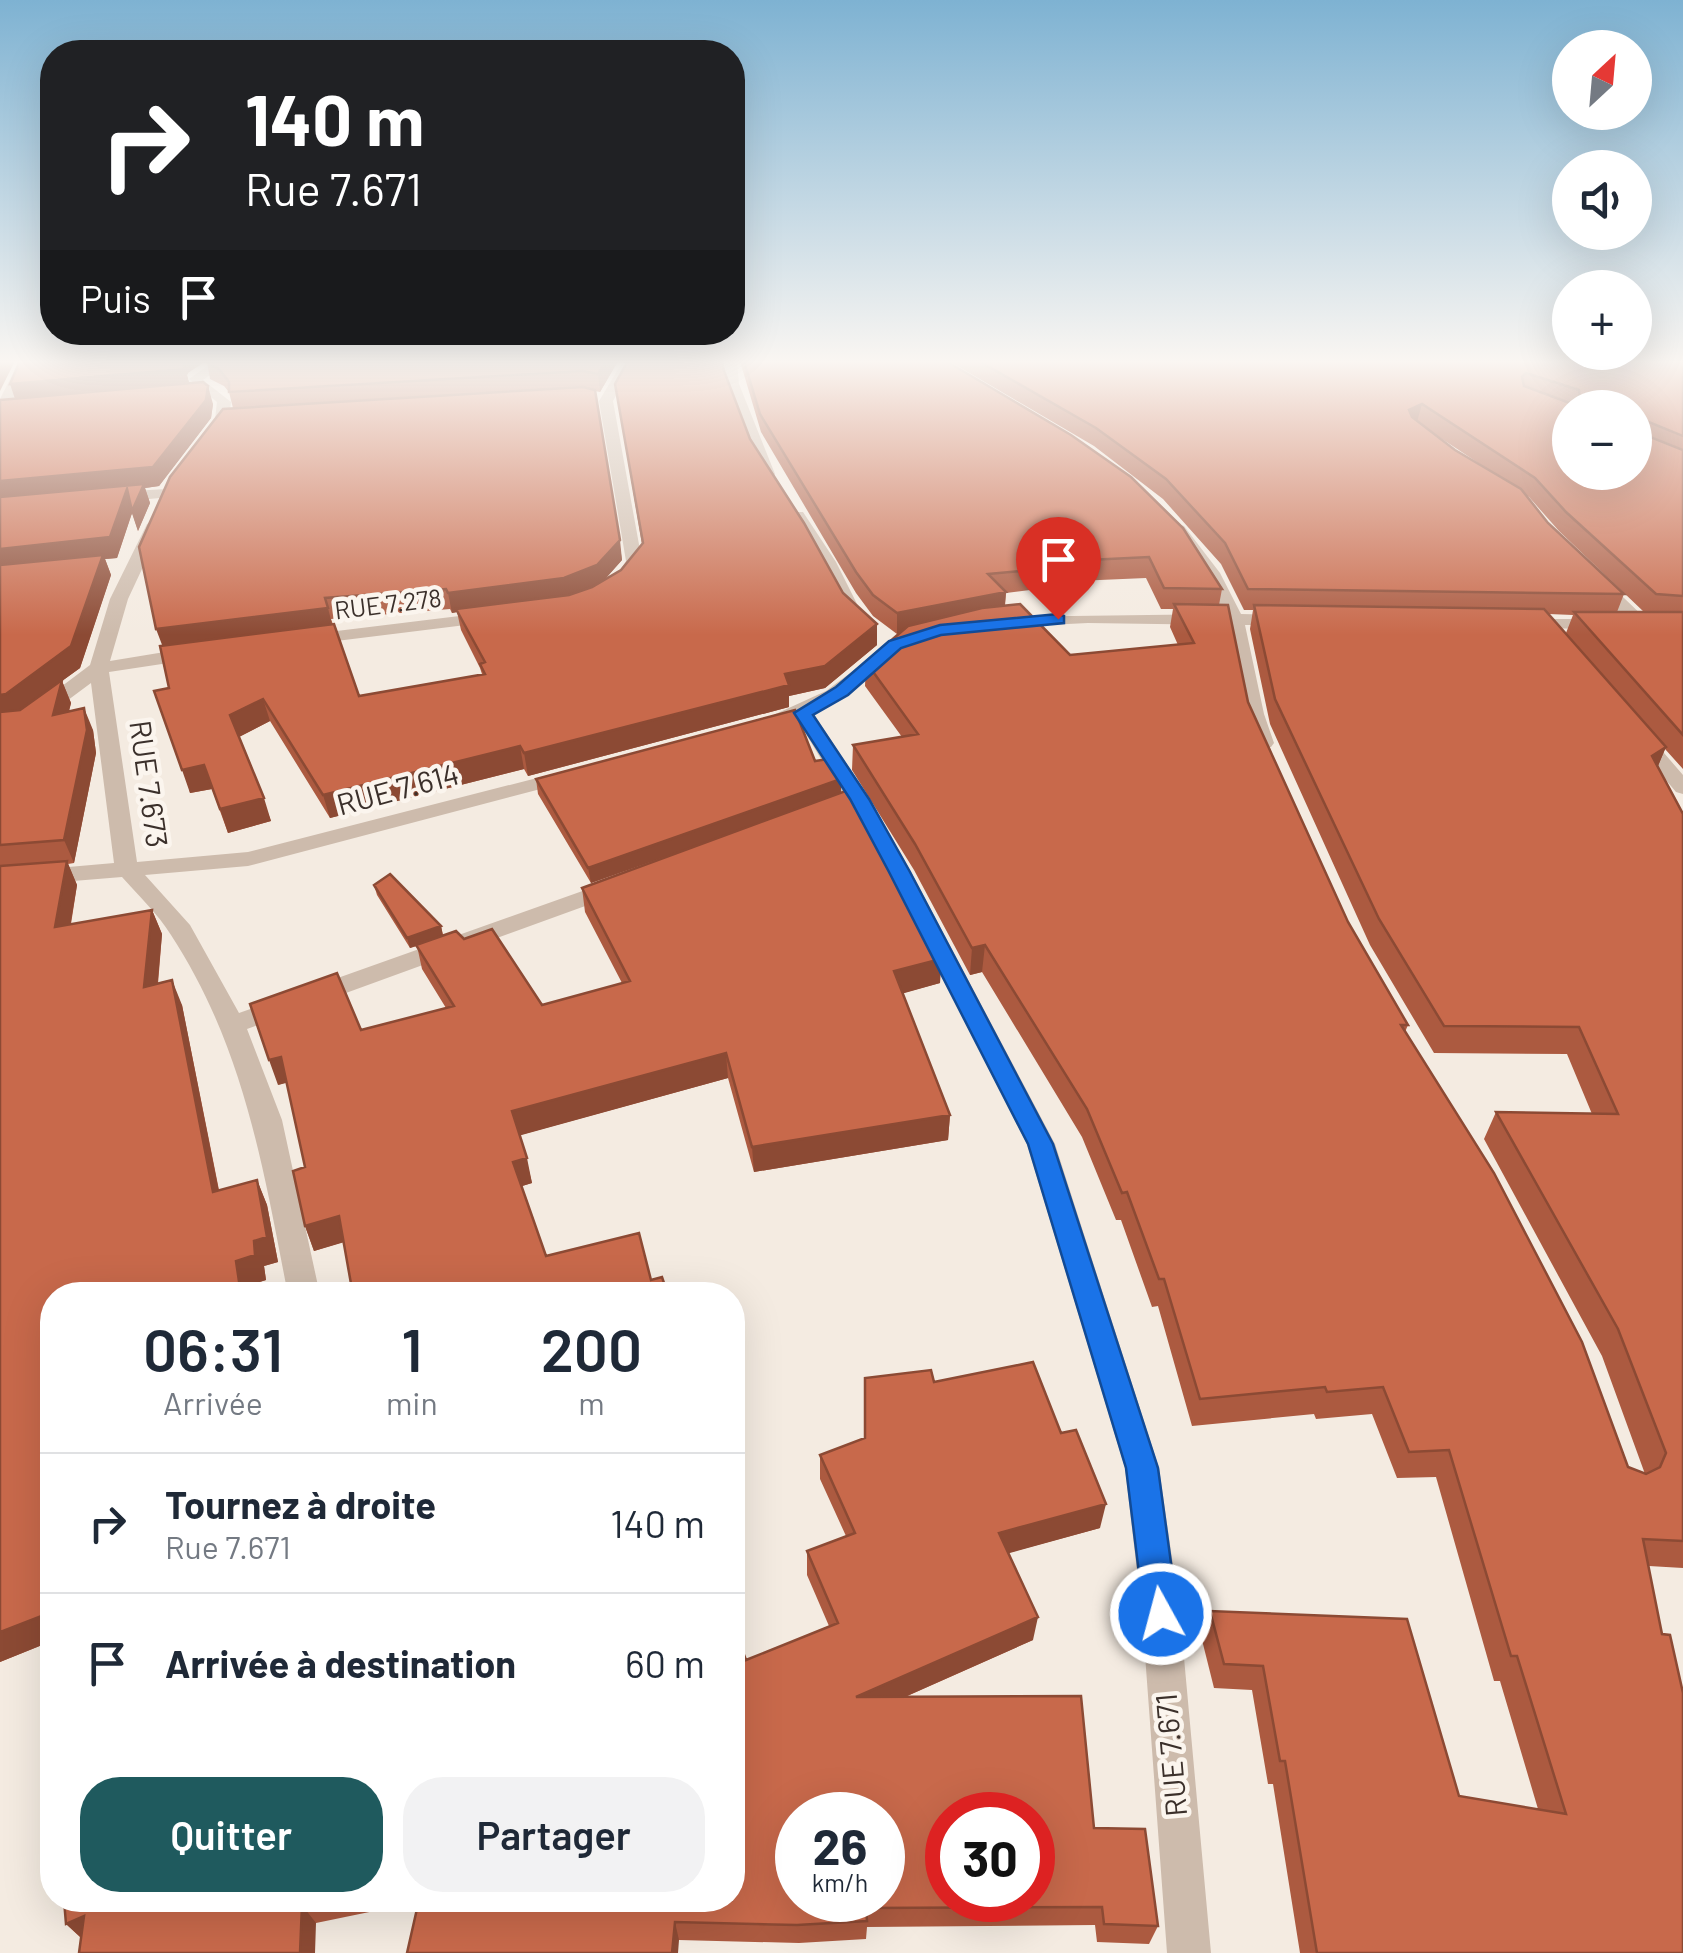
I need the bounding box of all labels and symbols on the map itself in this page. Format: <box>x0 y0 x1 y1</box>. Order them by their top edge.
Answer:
north arrow <box>1552 30 1652 130</box>
pin <box>1016 517 1101 620</box>
street label: RUE 7.278 <box>333 582 443 624</box>
street label: RUE 7.673 <box>123 718 177 850</box>
street label: RUE 7.614 <box>332 754 463 822</box>
position arrow <box>1109 1562 1213 1666</box>
street label: RUE 7.671 <box>1147 1692 1193 1818</box>
speed limit sign: 30 <box>925 1792 1055 1922</box>

